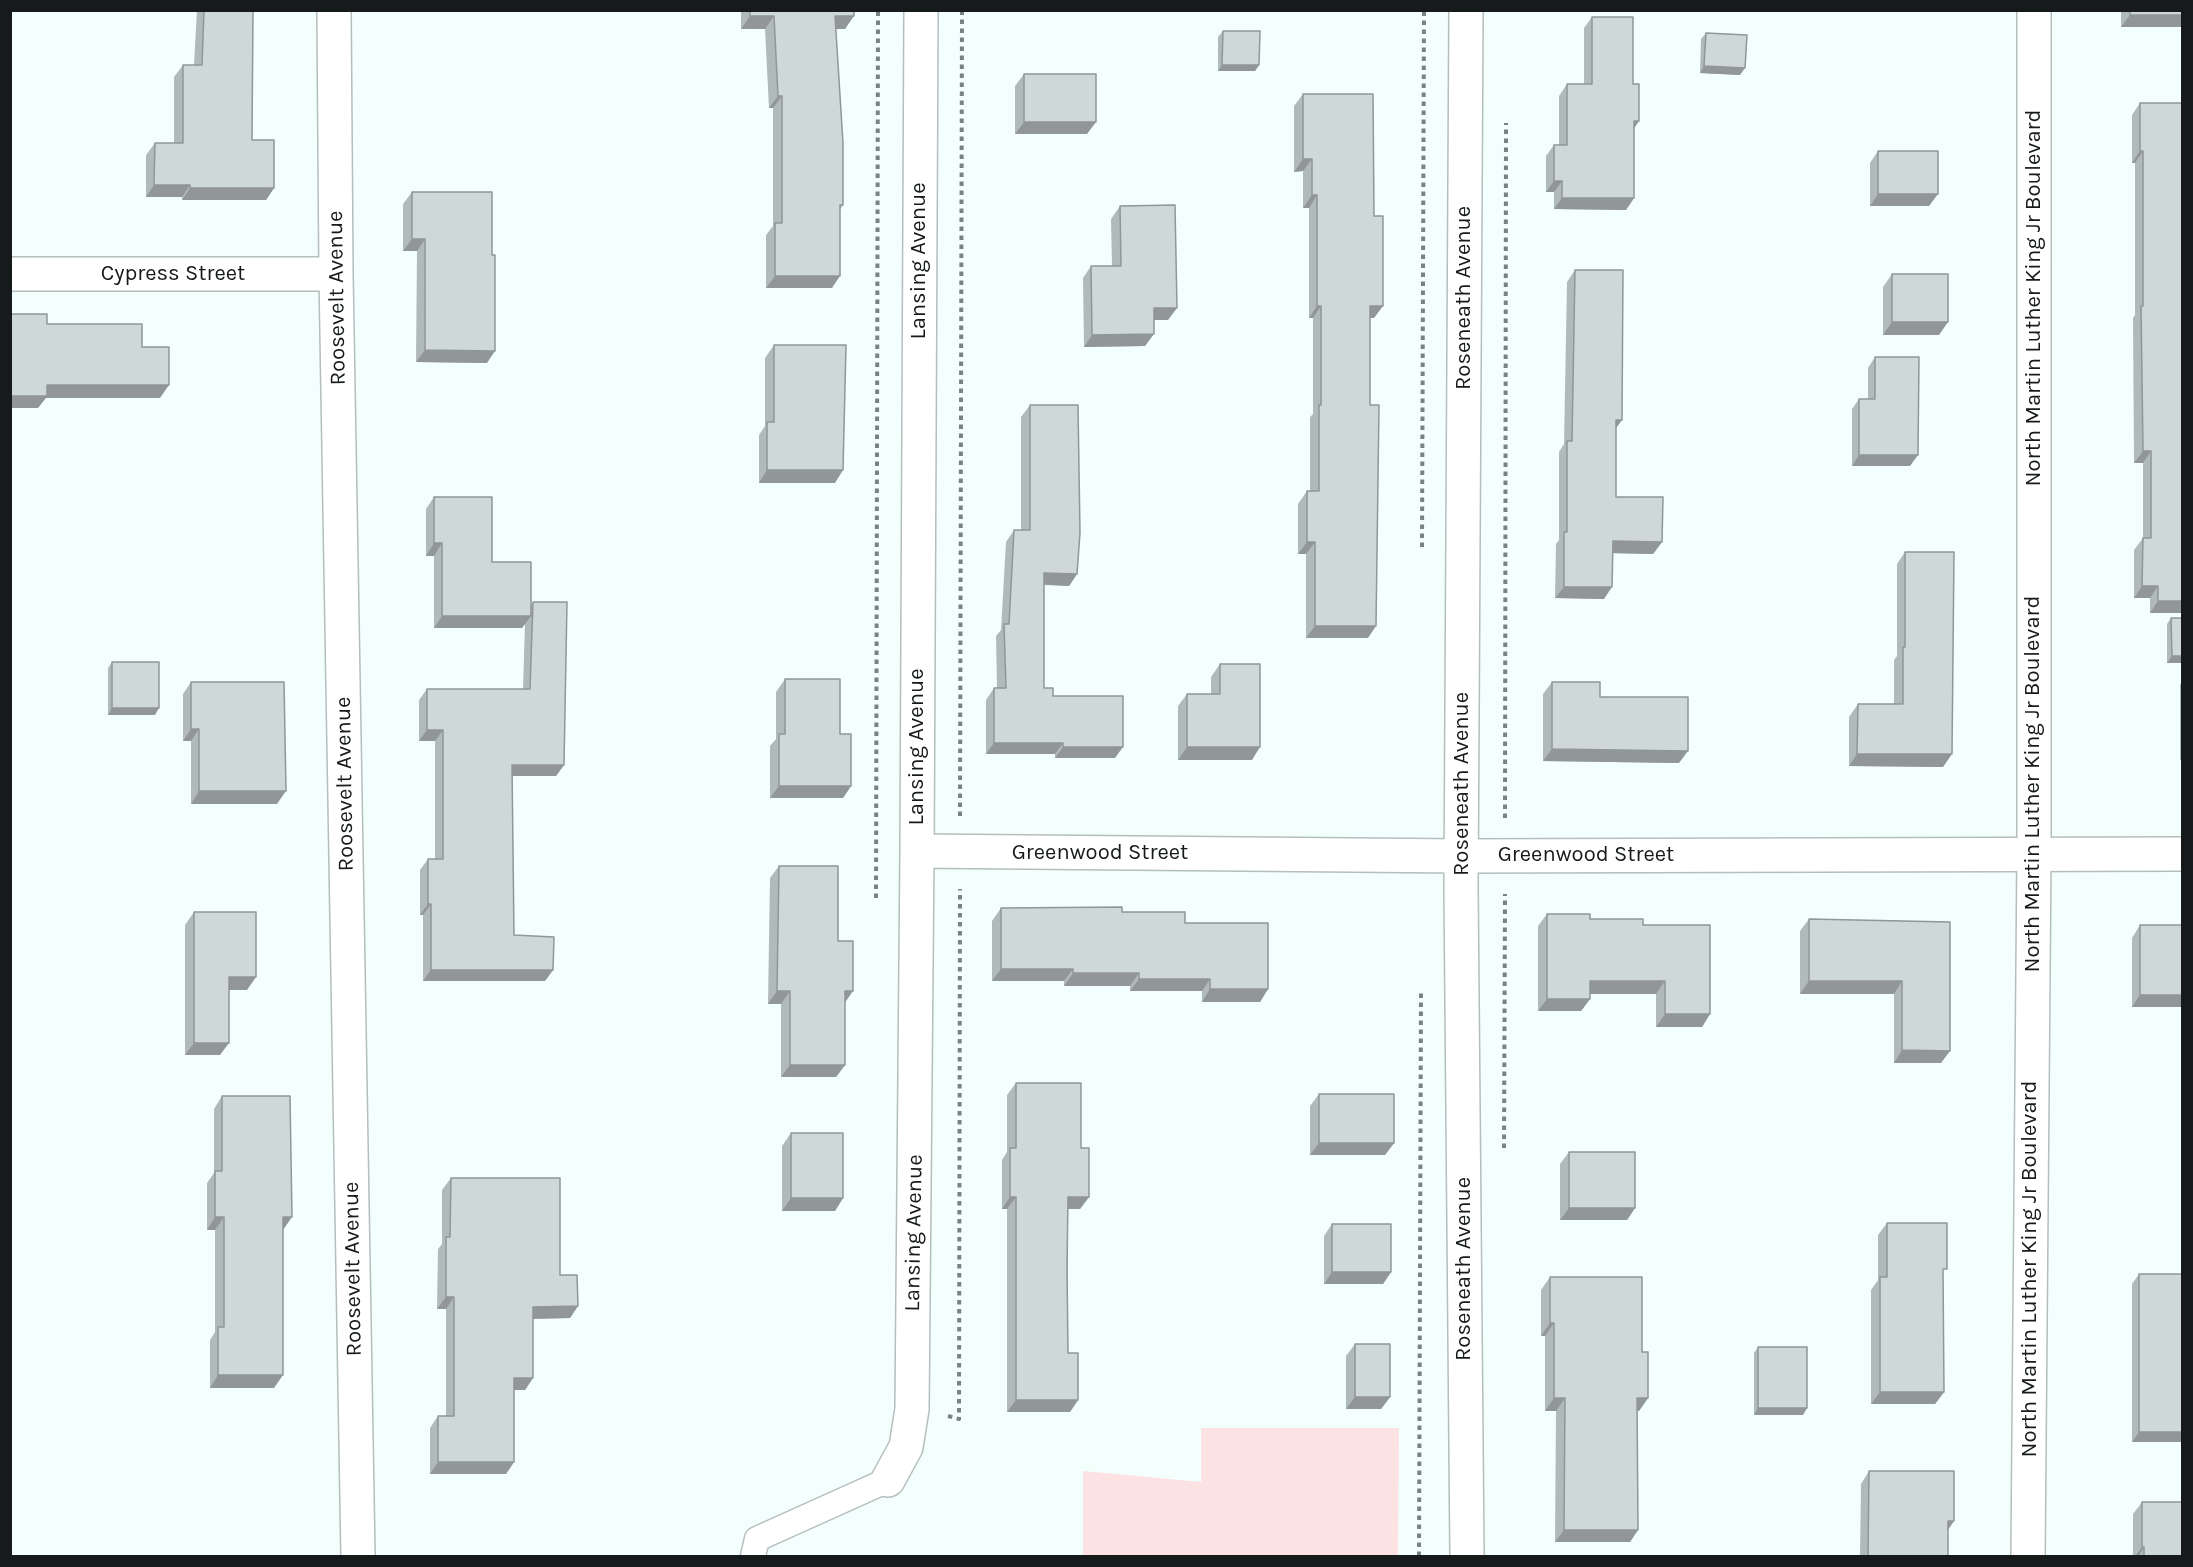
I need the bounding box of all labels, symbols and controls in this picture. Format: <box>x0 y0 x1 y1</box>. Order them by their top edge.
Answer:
street label: North Martin Luther King Jr Boulevard <box>2021 110 2047 486</box>
street label: Lansing Avenue <box>906 182 932 340</box>
street label: Roseneath Avenue <box>1451 206 1477 390</box>
street label: Roosevelt Avenue <box>322 210 352 386</box>
street label: Cypress Street <box>101 261 245 287</box>
street label: North Martin Luther King Jr Boulevard <box>2020 596 2046 972</box>
street label: Lansing Avenue <box>904 668 930 826</box>
street label: Roseneath Avenue <box>1449 692 1475 876</box>
street label: Roosevelt Avenue <box>330 696 360 872</box>
street label: Greenwood Street <box>1012 840 1188 866</box>
street label: Greenwood Street <box>1498 842 1674 868</box>
street label: North Martin Luther King Jr Boulevard <box>2017 1081 2043 1457</box>
street label: Lansing Avenue <box>899 1154 929 1312</box>
street label: Roseneath Avenue <box>1451 1177 1477 1361</box>
street label: Roosevelt Avenue <box>338 1181 368 1357</box>

